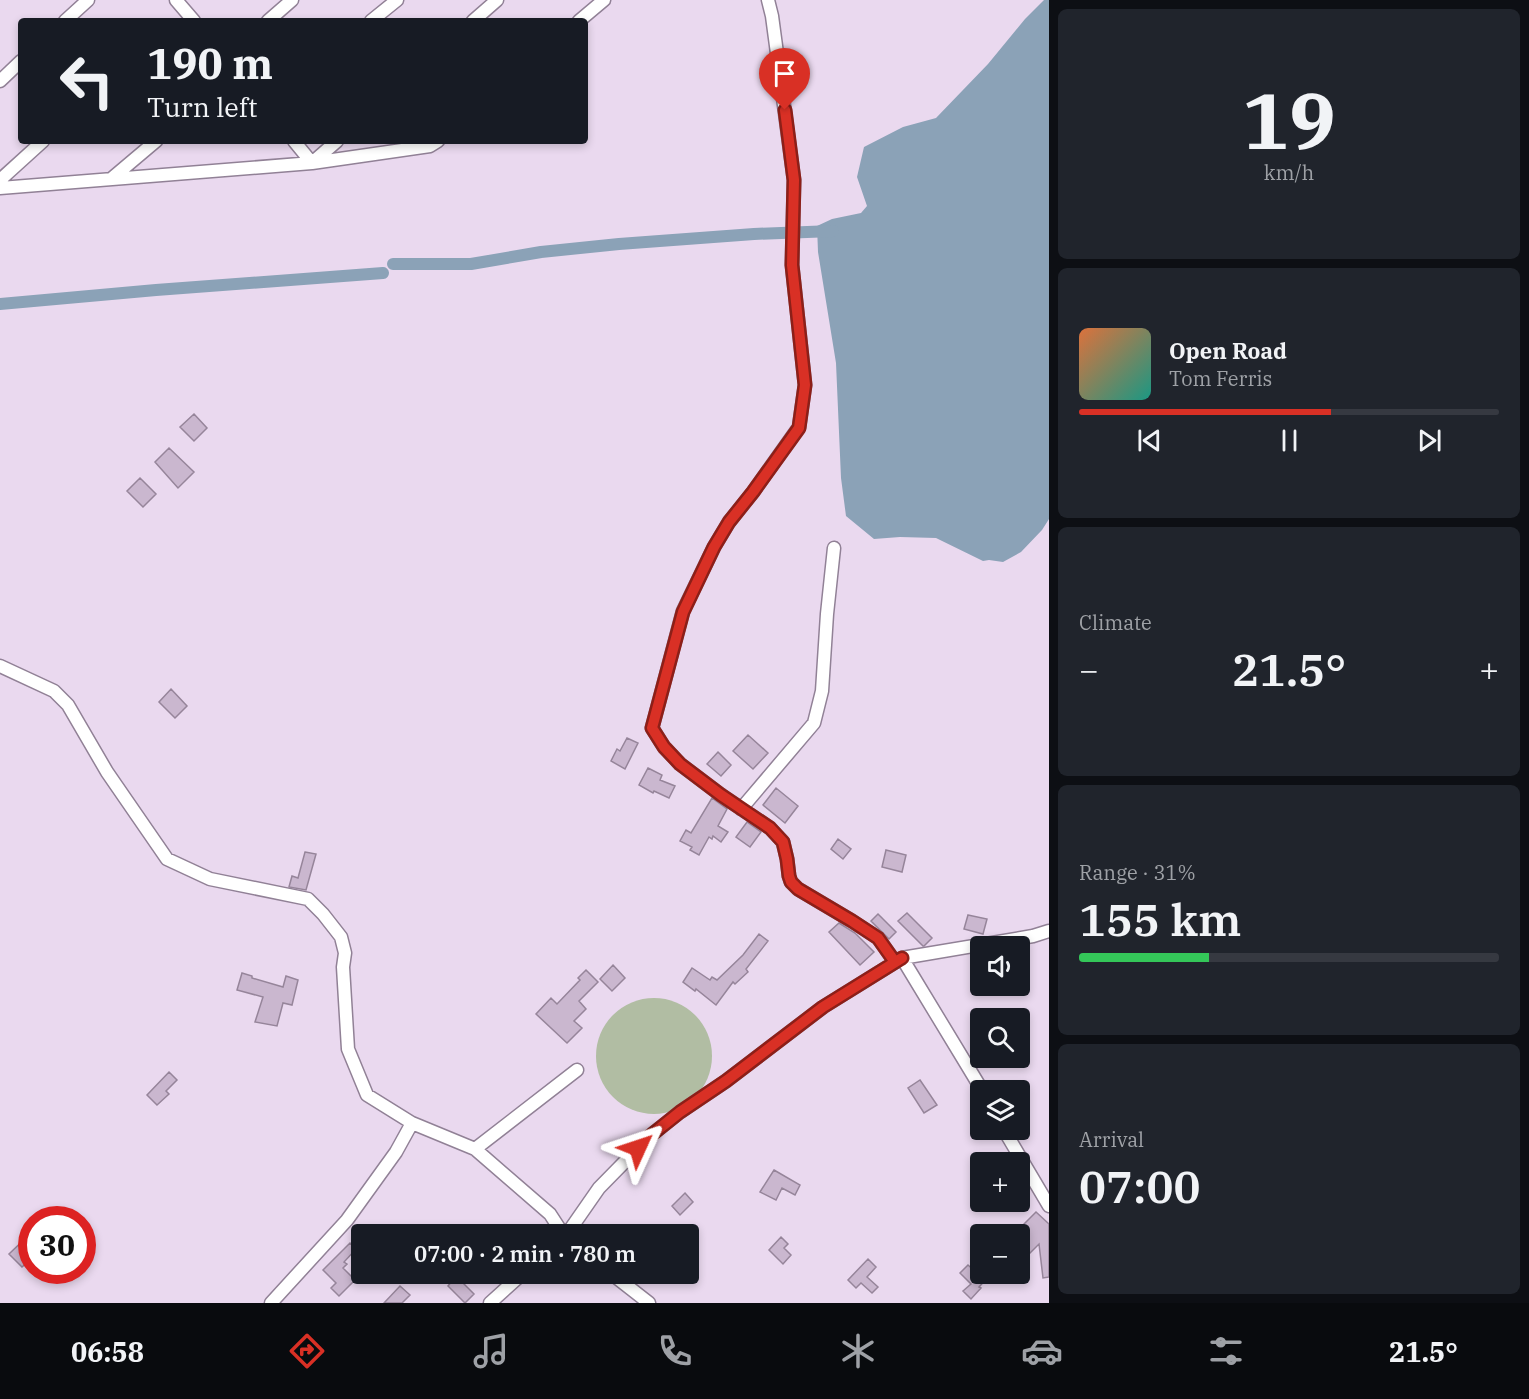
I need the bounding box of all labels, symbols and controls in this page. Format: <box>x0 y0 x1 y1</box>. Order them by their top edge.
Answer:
text: 190 m <box>147 36 273 91</box>
icon: left <box>48 42 126 120</box>
pin <box>759 48 810 110</box>
icon: arrive <box>768 57 801 90</box>
text: 19 <box>1242 69 1336 170</box>
text: Turn left <box>147 89 258 124</box>
text: km/h <box>1264 159 1314 186</box>
text: Open Road <box>1169 336 1287 365</box>
text: Tom Ferris <box>1169 365 1272 392</box>
icon: previous <box>1133 424 1166 457</box>
icon: pause <box>1273 424 1306 457</box>
icon: next <box>1413 424 1446 457</box>
text: Climate <box>1079 609 1152 636</box>
text: 21.5° <box>1232 640 1346 698</box>
text: − <box>1079 648 1099 691</box>
text: + <box>1479 648 1499 691</box>
text: Range · 31% <box>1079 859 1196 886</box>
text: 155 km <box>1079 890 1241 948</box>
map controls <box>970 936 1030 1284</box>
button: sound <box>970 936 1030 996</box>
button: search <box>970 1008 1030 1068</box>
button: layers <box>970 1080 1030 1140</box>
position arrow <box>606 1116 670 1180</box>
text: Arrival <box>1079 1126 1144 1153</box>
button: + <box>970 1152 1030 1212</box>
text: 07:00 <box>1079 1157 1200 1215</box>
speed limit sign: 30 <box>18 1206 96 1284</box>
button: − <box>970 1224 1030 1284</box>
text: 07:00 · 2 min · 780 m <box>414 1239 636 1268</box>
icon: directions <box>286 1330 328 1372</box>
icon: music <box>470 1330 512 1372</box>
icon: phone <box>654 1330 696 1372</box>
icon: climate <box>837 1330 879 1372</box>
icon: car <box>1021 1330 1063 1372</box>
icon: filters <box>1205 1330 1247 1372</box>
text: 06:58 <box>71 1334 144 1369</box>
text: 21.5° <box>1389 1334 1458 1369</box>

